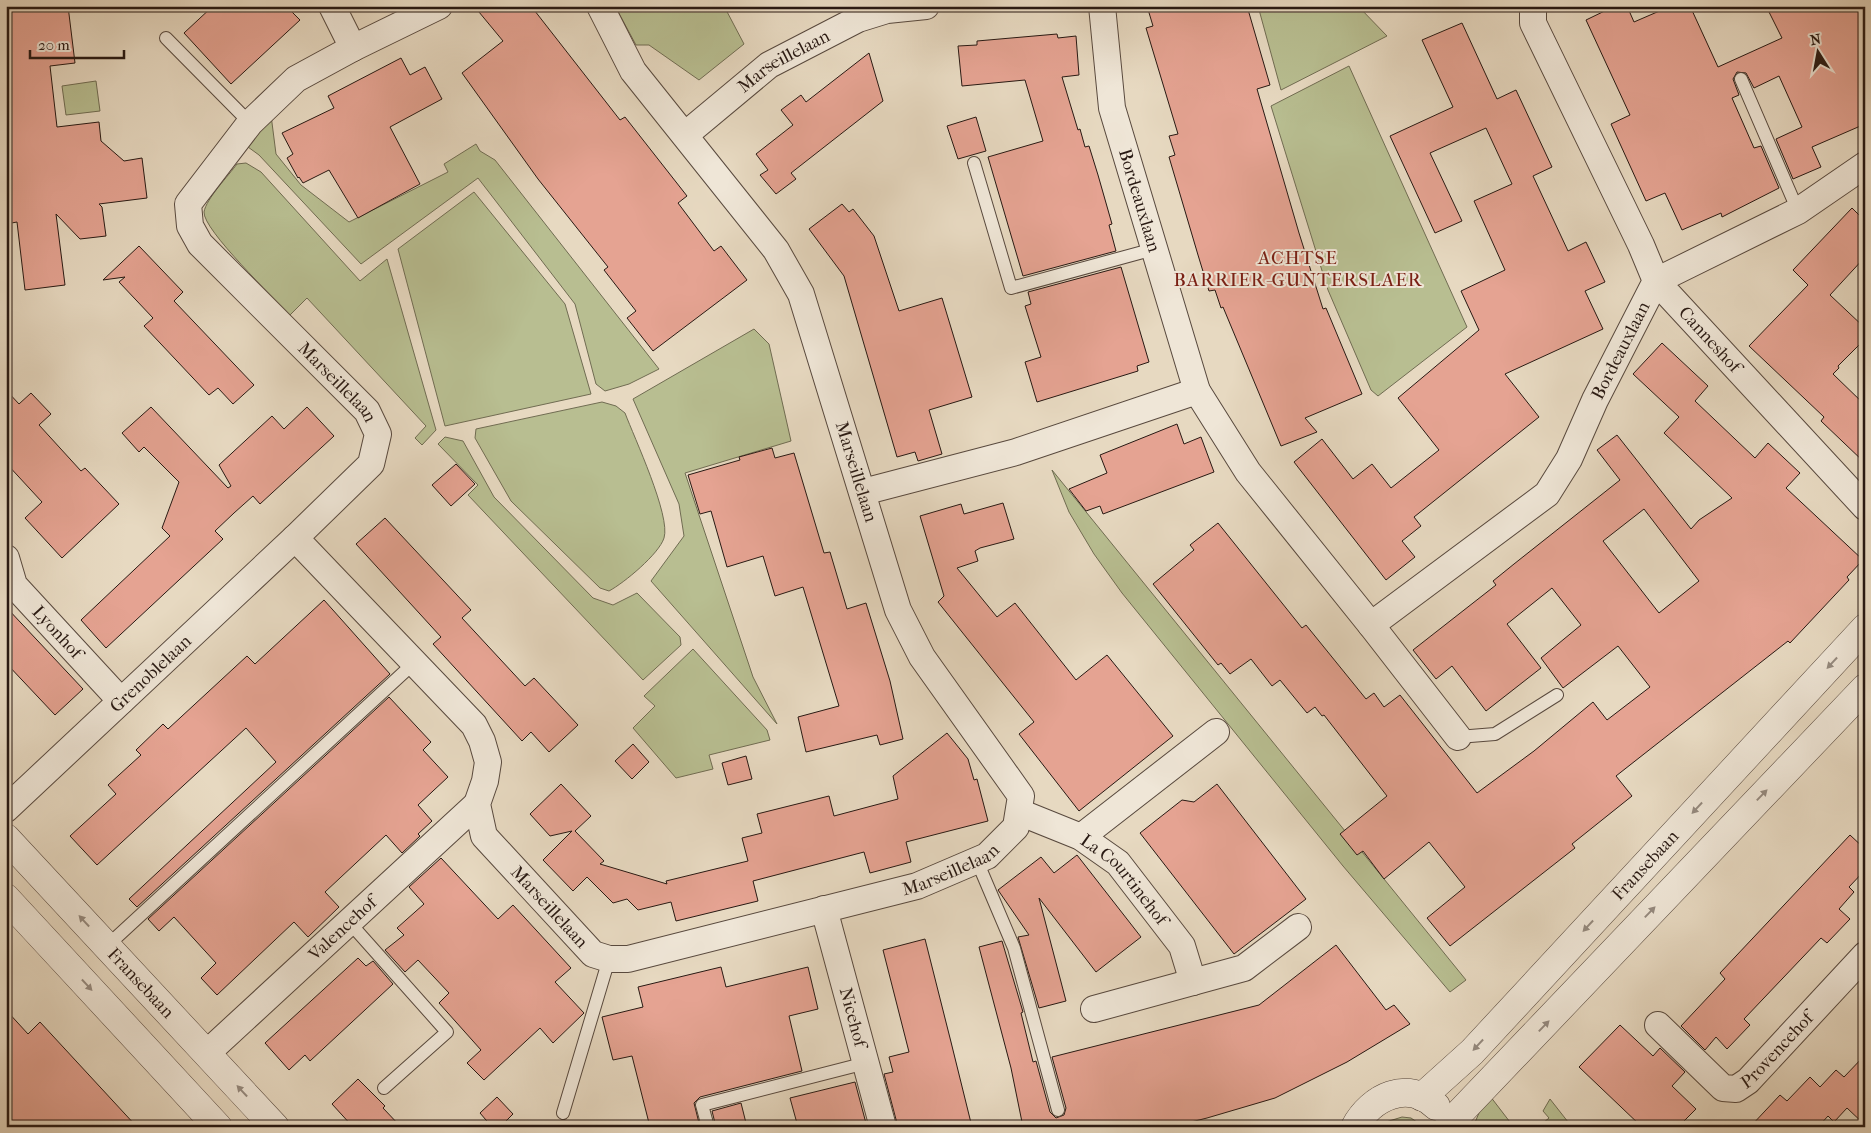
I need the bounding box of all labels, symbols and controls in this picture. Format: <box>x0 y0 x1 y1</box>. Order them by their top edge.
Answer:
street label: Marseillelaan <box>734 25 834 97</box>
scale bar <box>30 28 124 60</box>
north arrow <box>1794 28 1844 78</box>
text: N <box>1809 30 1823 49</box>
text: 20 m <box>38 36 70 54</box>
street label: Bordeauxlaan <box>1114 146 1165 255</box>
district label: ACHTSE BARRIER-GUNTERSLAER <box>1174 247 1423 291</box>
street label: Bordeauxlaan <box>1587 298 1654 403</box>
street label: Canneshof <box>1674 302 1748 379</box>
street label: Marseillelaan <box>294 338 381 426</box>
street label: Marseillelaan <box>831 419 881 525</box>
street label: Lyonhof <box>28 601 90 666</box>
street label: Grenoblelaan <box>105 630 196 717</box>
one-way arrow <box>1826 657 1838 669</box>
one-way arrow <box>1756 789 1768 801</box>
one-way arrow <box>1691 802 1703 814</box>
street label: Fransebaan <box>1607 825 1683 905</box>
street label: La Courtinehof <box>1077 830 1175 932</box>
street label: Marseillelaan <box>900 839 1004 900</box>
street label: Marseillelaan <box>506 862 593 953</box>
street label: Valencehof <box>303 889 384 965</box>
one-way arrow <box>1644 906 1656 918</box>
one-way arrow <box>78 915 90 927</box>
one-way arrow <box>1582 919 1594 931</box>
street label: Fransebaan <box>103 944 179 1023</box>
one-way arrow <box>81 979 93 991</box>
street label: Nicehof <box>835 985 872 1053</box>
street label: Provencehof <box>1737 1005 1820 1093</box>
one-way arrow <box>1538 1021 1550 1033</box>
one-way arrow <box>1472 1038 1484 1050</box>
one-way arrow <box>236 1085 248 1097</box>

